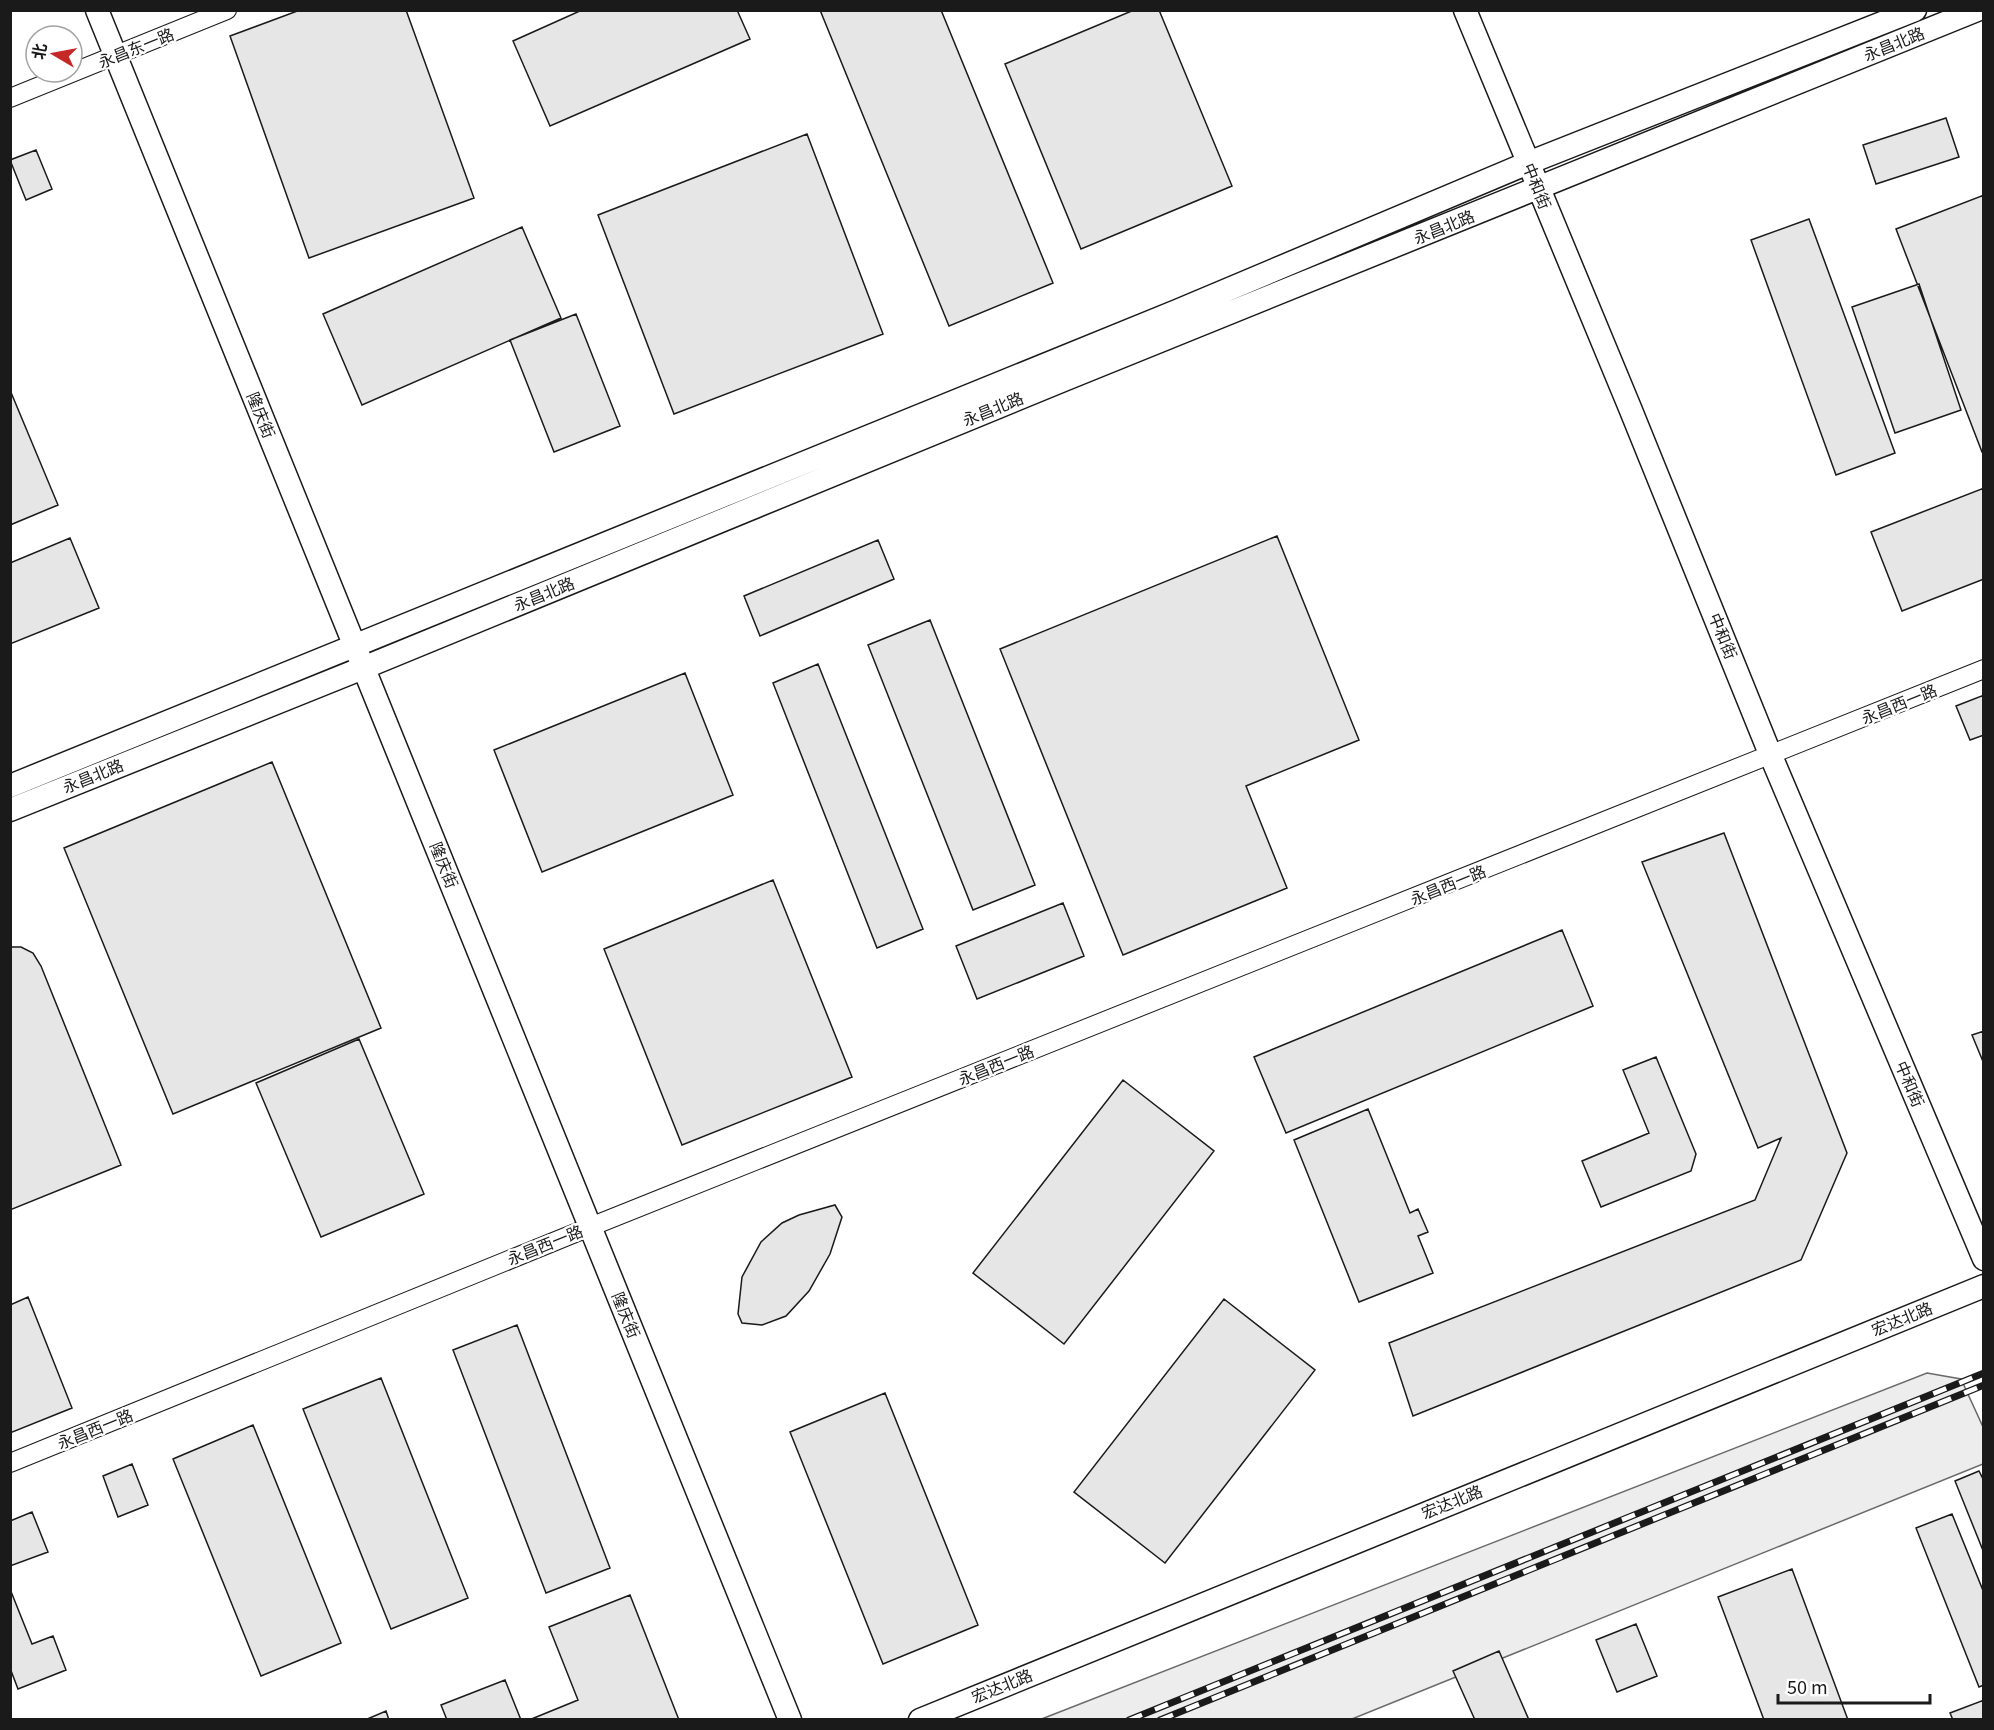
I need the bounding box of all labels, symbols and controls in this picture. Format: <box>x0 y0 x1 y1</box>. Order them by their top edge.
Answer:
street label: 永昌北路 <box>1859 20 1928 66</box>
street label: 永昌东一路 <box>94 21 177 73</box>
north arrow <box>24 24 84 84</box>
text: 北 <box>25 41 51 61</box>
street label: 中和街 <box>1518 159 1558 212</box>
street label: 永昌北路 <box>1409 203 1478 249</box>
street label: 永昌北路 <box>958 385 1027 431</box>
street label: 隆庆街 <box>242 388 282 441</box>
street label: 永昌北路 <box>509 570 578 616</box>
street label: 中和街 <box>1704 609 1744 662</box>
street label: 永昌西一路 <box>1857 677 1940 729</box>
street label: 永昌北路 <box>58 752 127 798</box>
street label: 隆庆街 <box>425 838 465 891</box>
street label: 永昌西一路 <box>1406 858 1489 910</box>
street label: 永昌西一路 <box>954 1038 1037 1090</box>
street label: 中和街 <box>1890 1057 1931 1110</box>
street label: 永昌西一路 <box>503 1218 586 1270</box>
street label: 隆庆街 <box>607 1288 647 1341</box>
street label: 宏达北路 <box>1867 1295 1936 1341</box>
street label: 永昌西一路 <box>53 1402 136 1454</box>
street label: 宏达北路 <box>1417 1478 1486 1524</box>
street label: 宏达北路 <box>967 1662 1036 1708</box>
scale bar <box>1778 1667 1930 1705</box>
text: 50 m <box>1787 1673 1828 1699</box>

